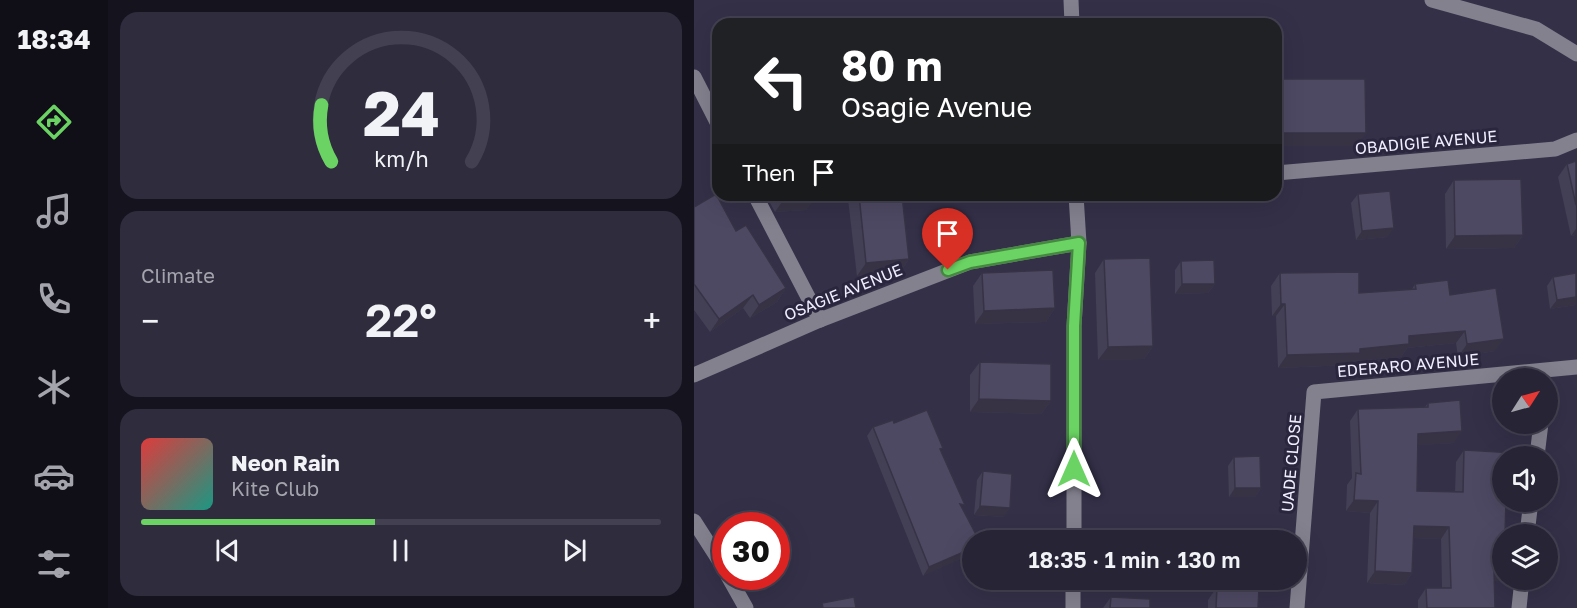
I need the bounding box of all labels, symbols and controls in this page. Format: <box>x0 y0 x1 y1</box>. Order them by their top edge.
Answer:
text: 18:34 <box>17 23 91 55</box>
text: 80 m <box>841 40 942 90</box>
icon: left <box>742 42 820 120</box>
text: 24 <box>362 76 440 151</box>
text: Osagie Avenue <box>841 91 1032 123</box>
icon: directions <box>33 101 75 143</box>
street label: OBADIGIE AVENUE <box>1354 126 1498 158</box>
text: km/h <box>374 147 428 173</box>
icon: arrive <box>807 156 840 189</box>
text: Then <box>742 159 795 186</box>
icon: music <box>33 190 75 232</box>
pin <box>922 208 973 270</box>
icon: arrive <box>931 217 964 250</box>
street label: OSAGIE AVENUE <box>781 259 905 325</box>
text: Climate <box>141 263 215 287</box>
icon: phone <box>33 278 75 320</box>
text: 22° <box>365 293 437 347</box>
text: − <box>141 301 159 340</box>
text: + <box>643 301 661 340</box>
street label: EDERARO AVENUE <box>1336 349 1480 381</box>
icon: climate <box>33 366 75 408</box>
north arrow <box>1492 368 1558 434</box>
map controls <box>1492 368 1558 590</box>
street label: UADE CLOSE <box>1277 413 1305 513</box>
position arrow <box>1042 437 1106 501</box>
button: sound <box>1492 446 1558 512</box>
text: Neon Rain <box>231 449 340 476</box>
icon: car <box>33 455 75 497</box>
text: Kite Club <box>231 476 319 500</box>
speed limit sign: 30 <box>712 512 790 590</box>
button: layers <box>1492 524 1558 590</box>
icon: previous <box>211 534 244 567</box>
icon: pause <box>384 534 417 567</box>
icon: next <box>558 534 591 567</box>
icon: filters <box>33 543 75 585</box>
text: 18:35 · 1 min · 130 m <box>1028 546 1241 573</box>

